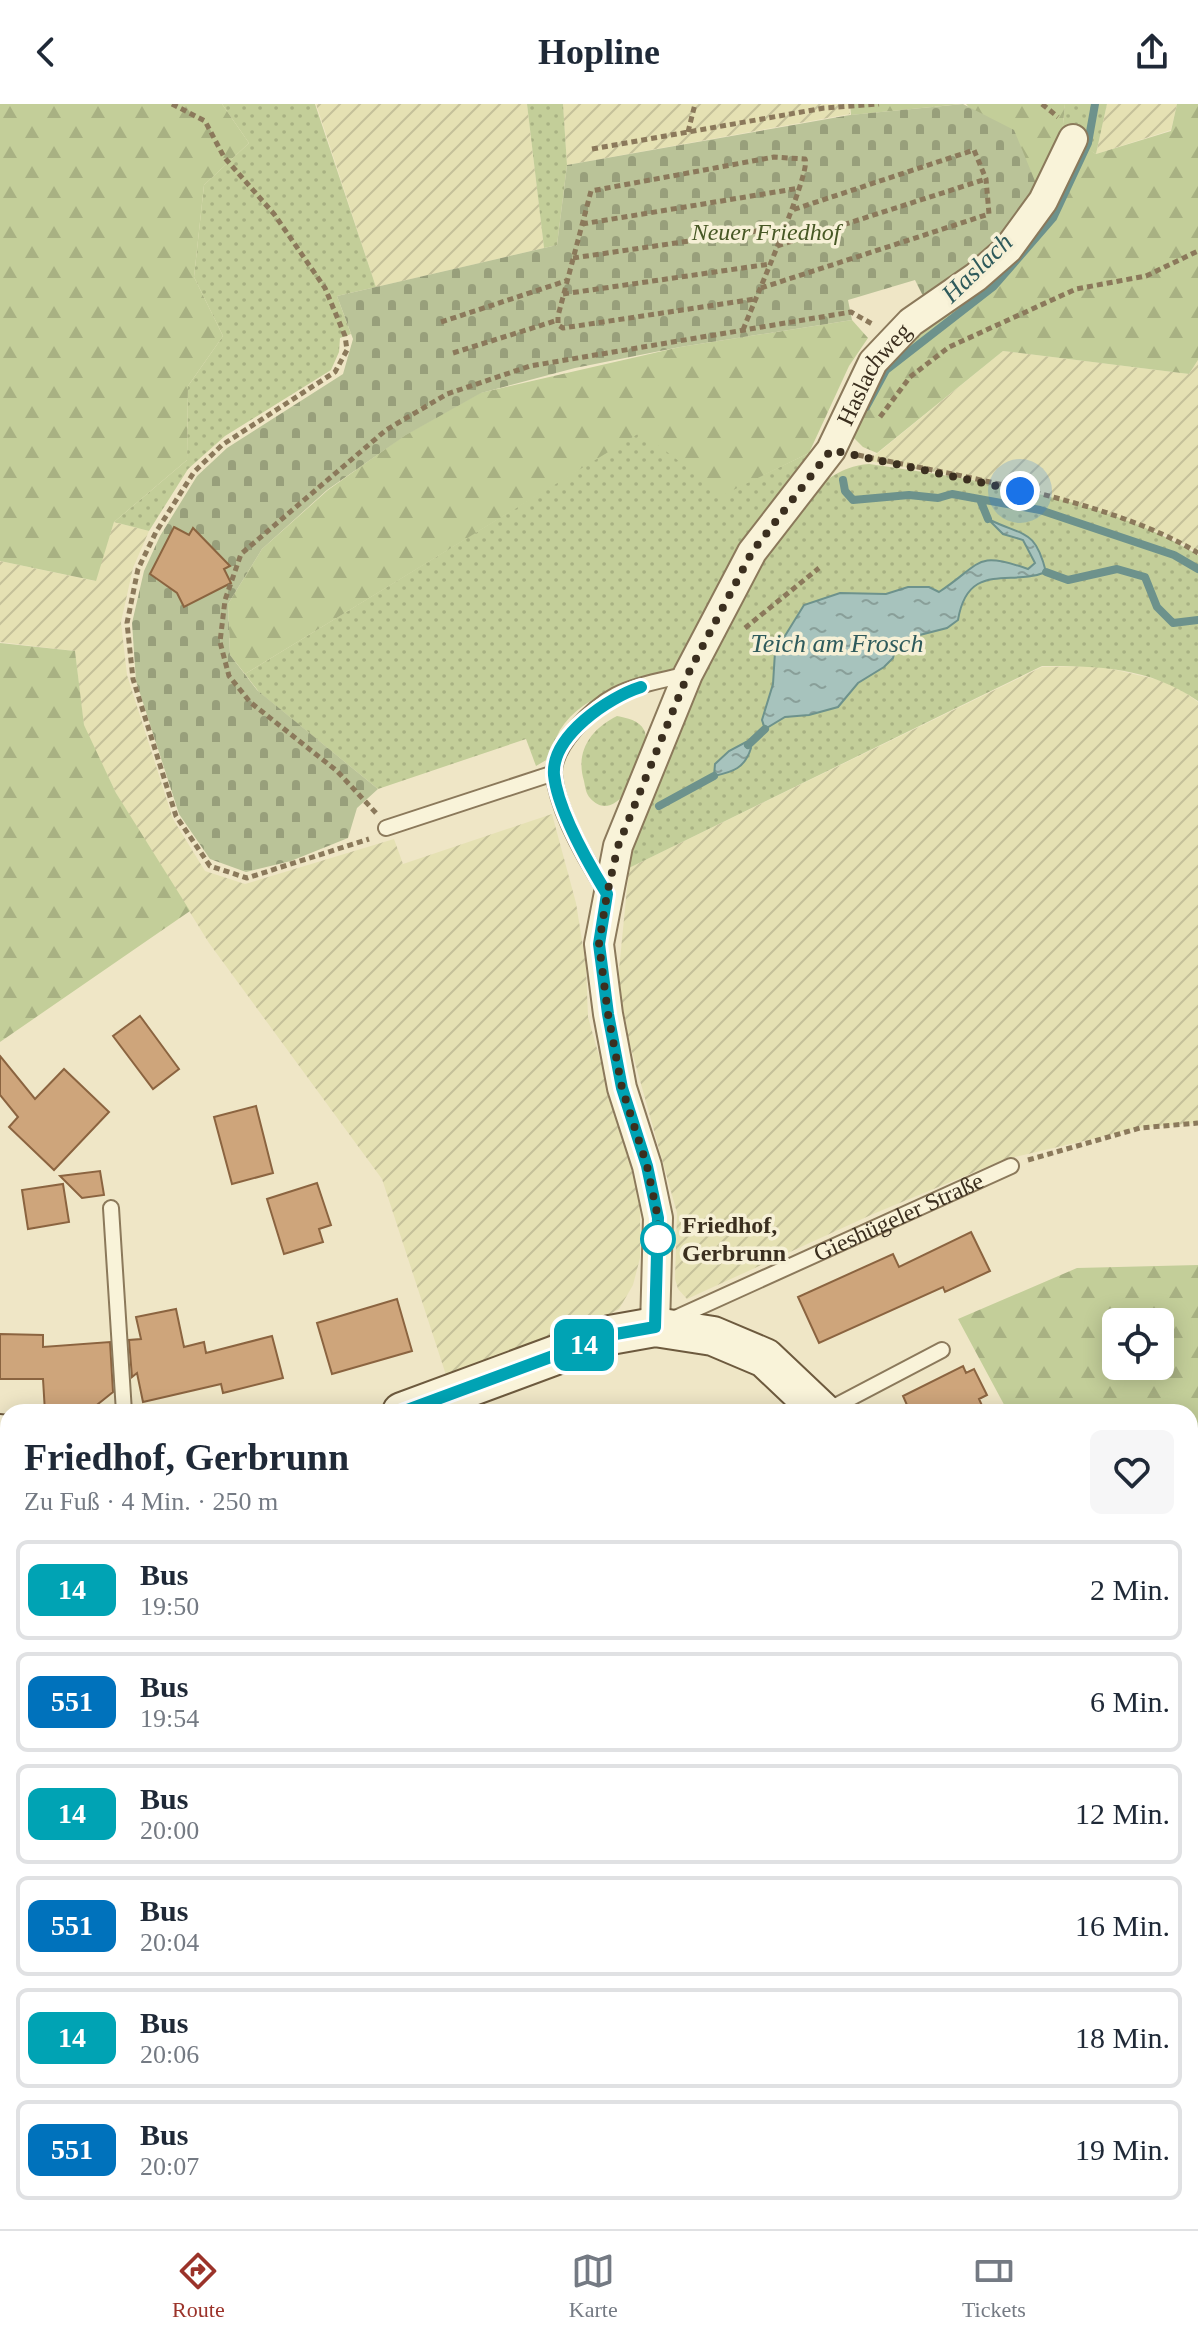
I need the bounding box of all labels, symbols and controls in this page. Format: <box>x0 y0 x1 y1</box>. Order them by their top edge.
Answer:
icon: back <box>24 30 68 74</box>
icon: share <box>1130 30 1174 74</box>
text: Hopline <box>538 32 660 72</box>
park label: Neuer Friedhof <box>691 219 844 245</box>
water label: Haslach <box>935 227 1018 309</box>
street label: Haslachweg <box>832 318 916 429</box>
your location <box>1000 471 1040 511</box>
water label: Teich am Frosch <box>751 629 923 658</box>
street label: Gieshügeler Straße <box>810 1167 987 1267</box>
place label: Friedhof, Gerbrunn <box>682 1212 786 1266</box>
marker: Friedhof, Gerbrunn <box>641 1222 675 1256</box>
map controls <box>1102 1308 1174 1380</box>
button: locate <box>1102 1308 1174 1380</box>
line badge: 14 <box>548 1319 620 1371</box>
text: 14 <box>570 1329 598 1360</box>
button: heart <box>1090 1430 1174 1514</box>
text: Friedhof, Gerbrunn <box>24 1436 349 1478</box>
text: Zu Fuß · 4 Min. · 250 m <box>24 1487 278 1516</box>
text: Bus <box>140 1558 188 1591</box>
text: 2 Min. <box>1090 1573 1170 1606</box>
text: 14 <box>58 1574 86 1605</box>
text: 19:50 <box>140 1592 199 1621</box>
text: Bus <box>140 1670 188 1703</box>
text: 6 Min. <box>1090 1685 1170 1718</box>
text: 551 <box>51 1686 93 1717</box>
text: 19:54 <box>140 1704 199 1733</box>
text: Bus <box>140 1782 188 1815</box>
text: 12 Min. <box>1075 1797 1170 1830</box>
text: 14 <box>58 1798 86 1829</box>
text: 20:00 <box>140 1816 199 1845</box>
text: Bus <box>140 1894 188 1927</box>
text: 16 Min. <box>1075 1909 1170 1942</box>
text: 551 <box>51 1910 93 1941</box>
text: 20:04 <box>140 1928 199 1957</box>
text: Bus <box>140 2006 188 2039</box>
text: 18 Min. <box>1075 2021 1170 2054</box>
text: 14 <box>58 2022 86 2053</box>
text: 20:06 <box>140 2040 199 2069</box>
text: Bus <box>140 2118 188 2151</box>
text: 19 Min. <box>1075 2133 1170 2166</box>
text: 551 <box>51 2134 93 2165</box>
text: 20:07 <box>140 2152 199 2181</box>
tab: Route <box>172 2249 225 2323</box>
tab: Karte <box>569 2249 618 2323</box>
tab: Tickets <box>962 2249 1026 2323</box>

